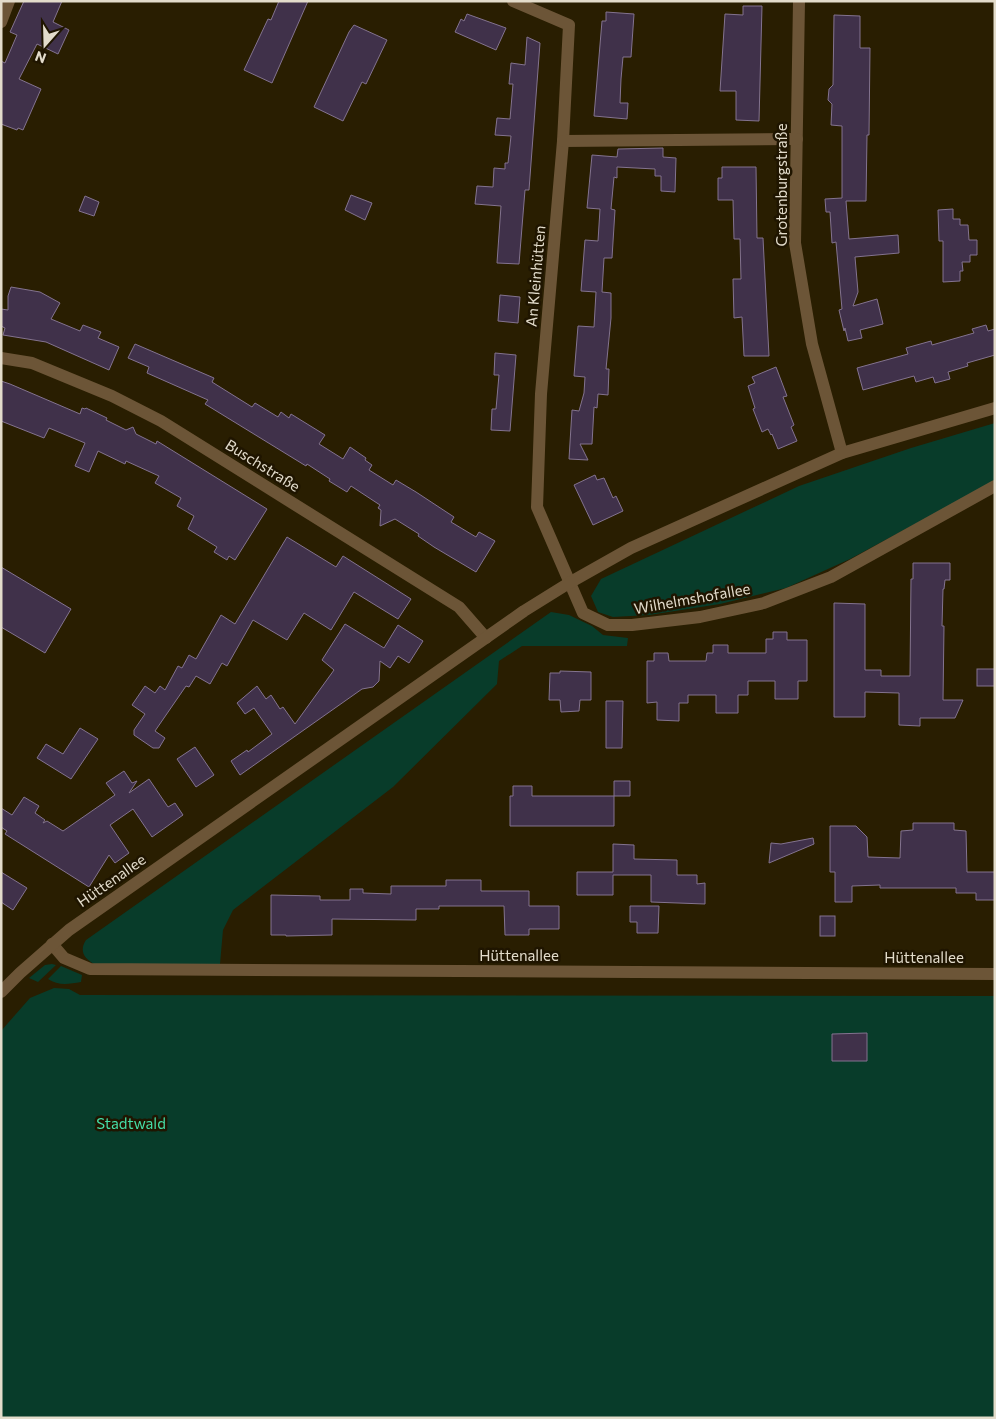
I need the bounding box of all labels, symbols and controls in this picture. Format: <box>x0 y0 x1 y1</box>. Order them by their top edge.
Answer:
north arrow <box>20 20 70 70</box>
text: N <box>33 48 48 67</box>
street label: Grotenburgstraße <box>772 123 790 247</box>
street label: An Kleinhütten <box>522 225 548 327</box>
street label: Buschstraße <box>222 435 304 495</box>
street label: Wilhelmshofallee <box>632 579 752 617</box>
street label: Hüttenallee <box>73 850 149 910</box>
street label: Hüttenallee <box>479 946 559 964</box>
street label: Hüttenallee <box>884 948 964 966</box>
park label: Stadtwald <box>96 1114 166 1132</box>

